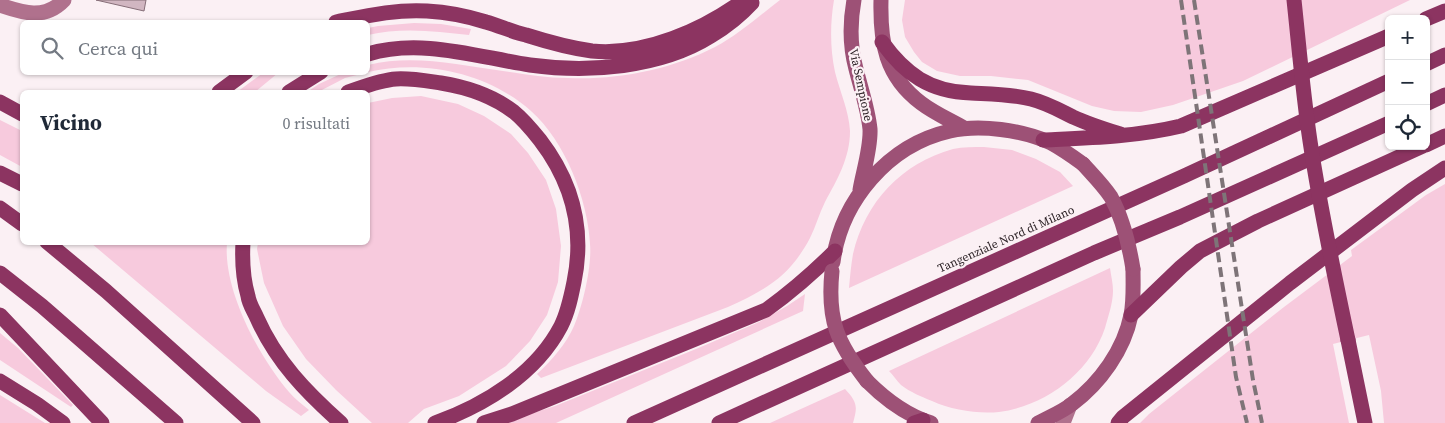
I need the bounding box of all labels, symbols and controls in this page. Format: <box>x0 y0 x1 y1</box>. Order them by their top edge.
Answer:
map controls <box>1385 15 1430 150</box>
button: + <box>1385 15 1430 60</box>
search box <box>20 20 370 75</box>
icon: search <box>38 34 66 62</box>
text: Cerca qui <box>78 35 158 61</box>
street label: Via Sempione <box>846 47 876 123</box>
button: − <box>1385 60 1430 105</box>
button: locate <box>1385 105 1430 150</box>
text: Vicino <box>40 108 102 137</box>
text: 0 risultati <box>282 112 350 134</box>
street label: Tangenziale Nord di Milano <box>935 201 1077 276</box>

